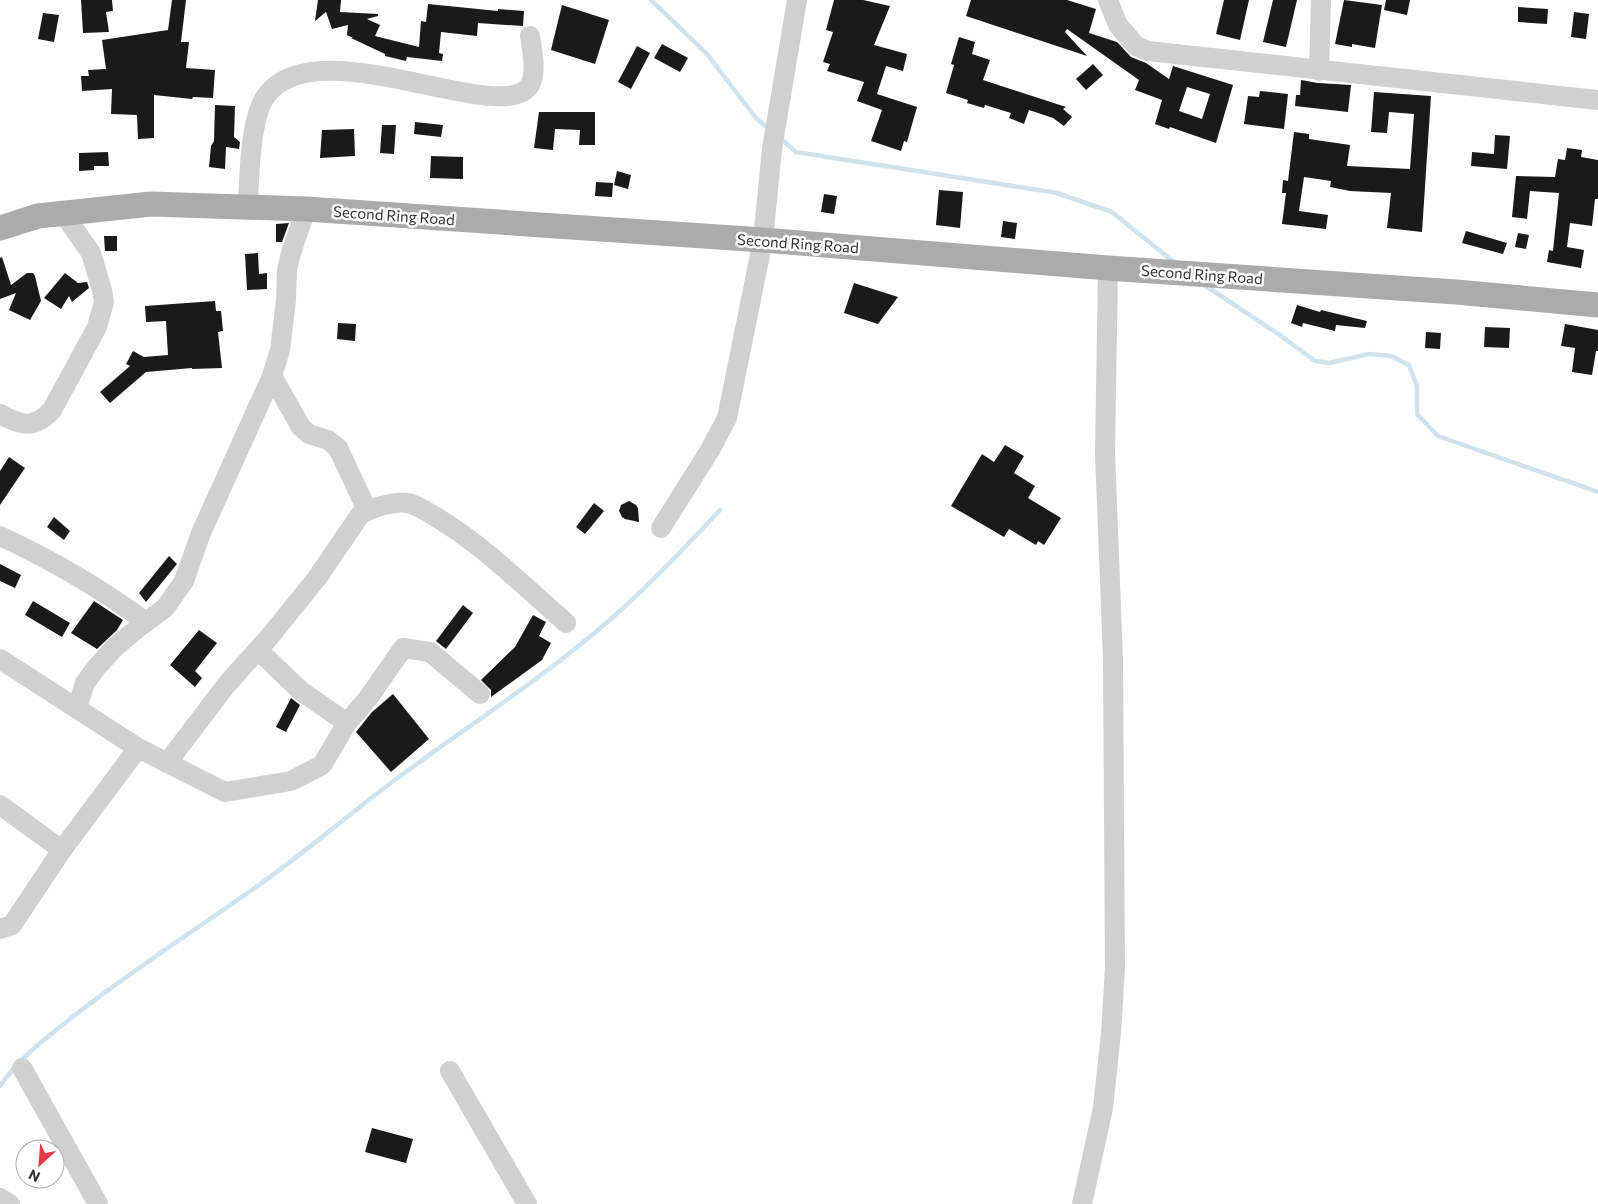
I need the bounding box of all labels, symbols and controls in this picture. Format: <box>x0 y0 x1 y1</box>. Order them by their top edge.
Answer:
street label: Second Ring Road <box>333 202 455 228</box>
street label: Second Ring Road <box>737 230 859 256</box>
street label: Second Ring Road <box>1141 261 1263 287</box>
north arrow <box>15 1139 65 1189</box>
text: N <box>26 1166 43 1186</box>

